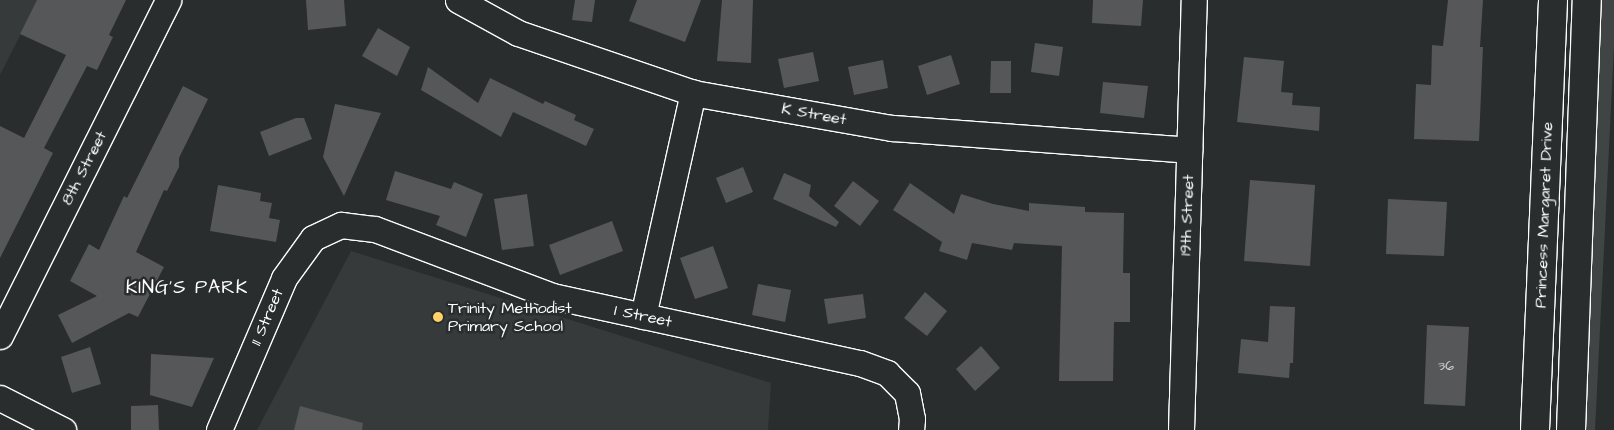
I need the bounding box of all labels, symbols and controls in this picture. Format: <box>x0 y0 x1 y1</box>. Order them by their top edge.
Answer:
street label: K Street <box>780 99 848 129</box>
street label: Princess Margaret Drive <box>1531 122 1557 308</box>
street label: 8th Street <box>57 128 111 208</box>
street label: 19th Street <box>1176 174 1198 256</box>
district label: KING'S PARK <box>124 277 250 299</box>
street label: 11 Street <box>246 286 288 348</box>
place label: Trinity Methodist Primary School <box>448 298 572 336</box>
street label: I Street <box>613 301 673 331</box>
marker: Trinity Methodist Primary School <box>432 311 444 323</box>
house number: 36 <box>1438 358 1454 374</box>

